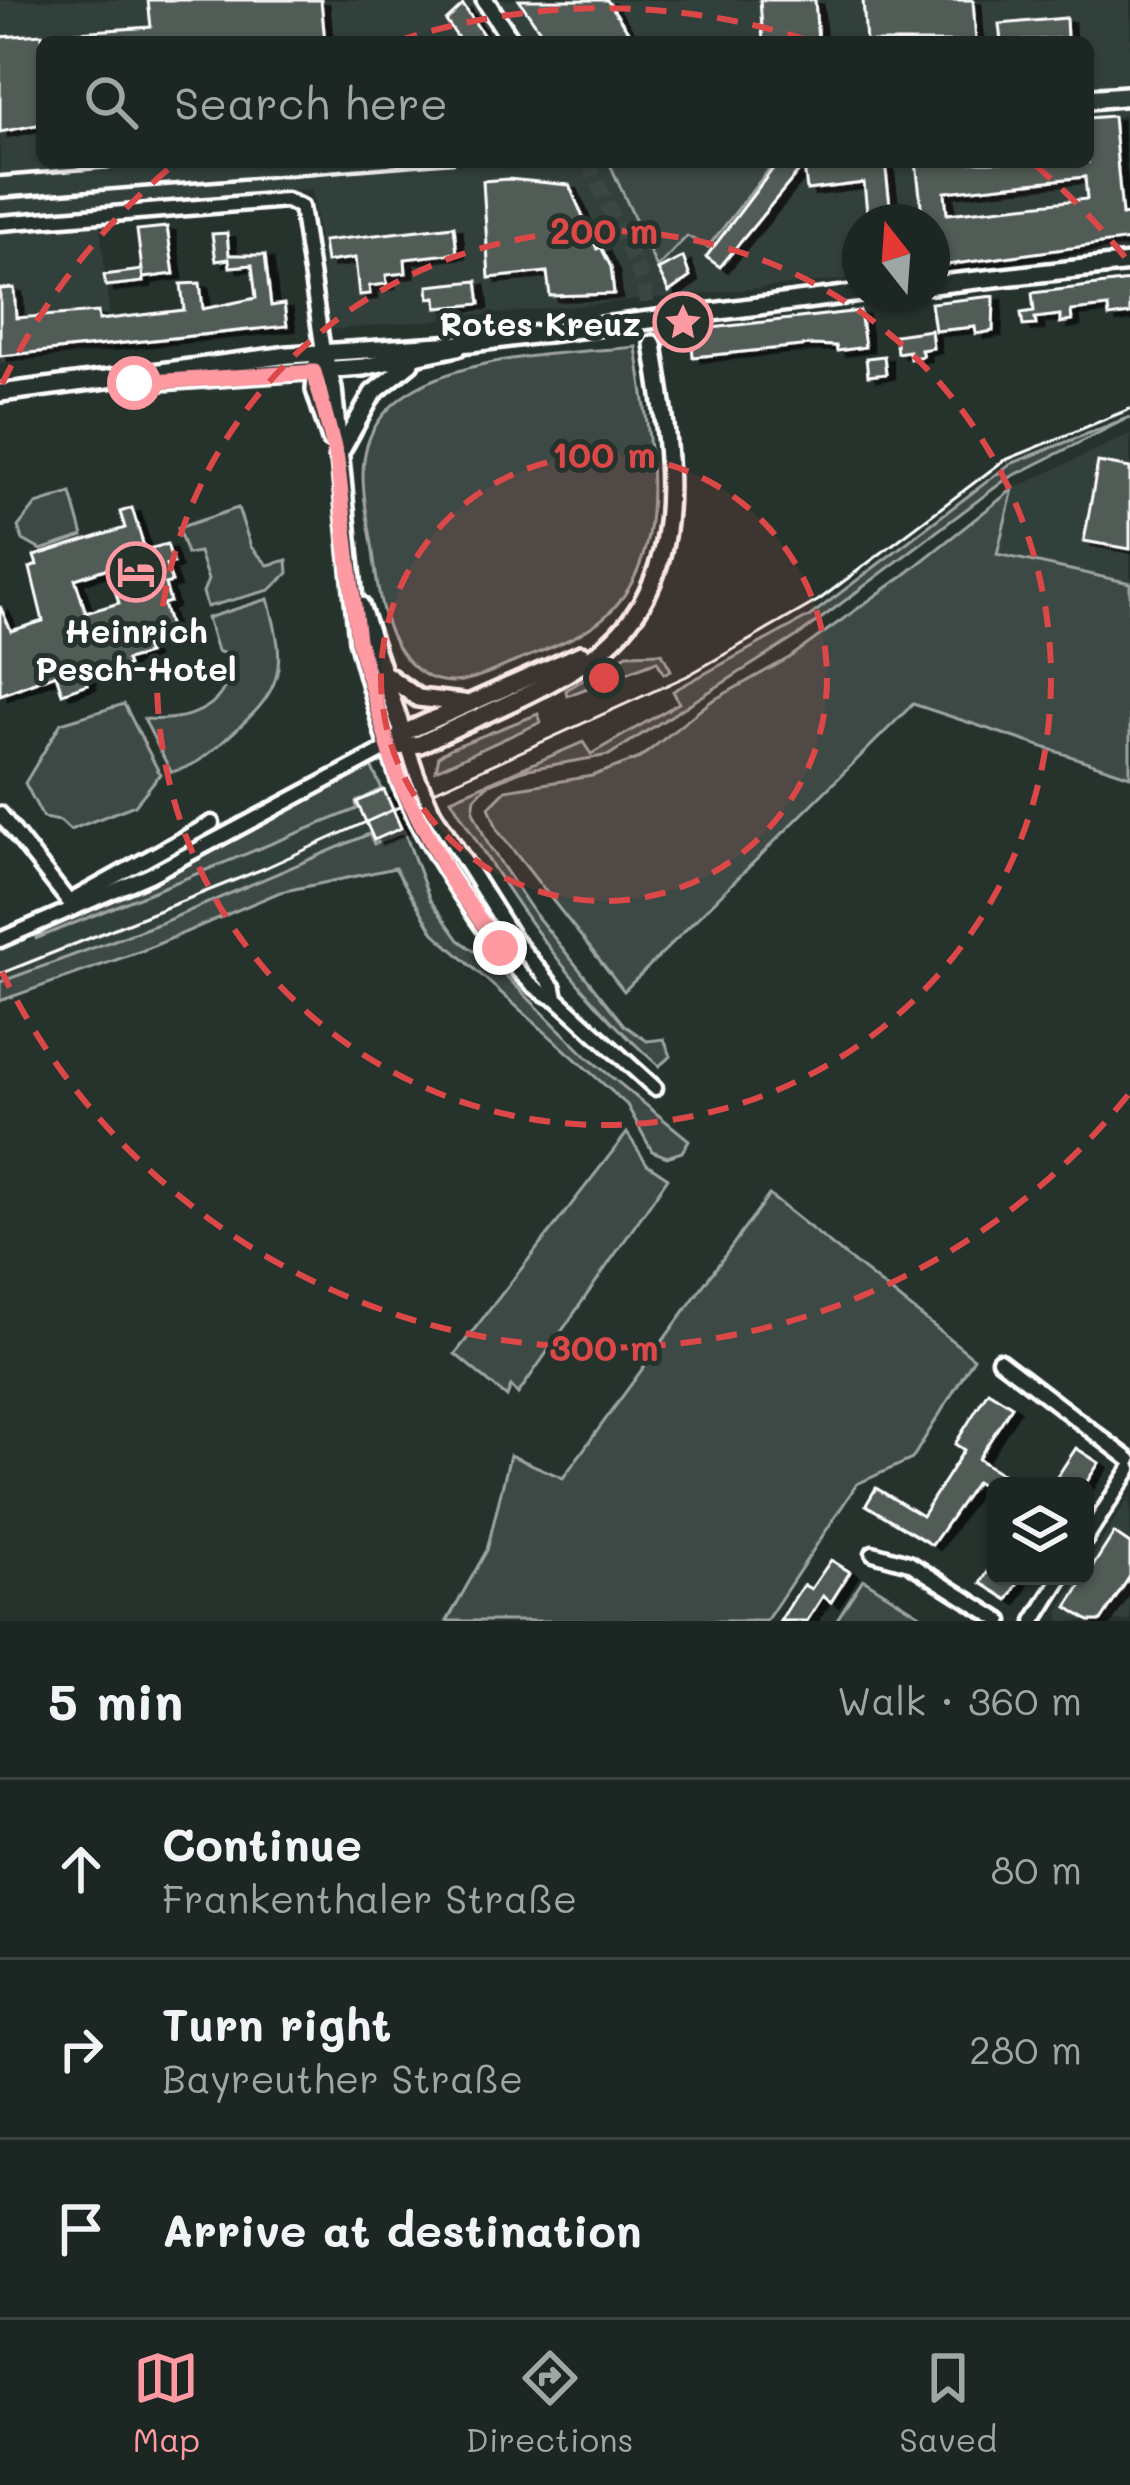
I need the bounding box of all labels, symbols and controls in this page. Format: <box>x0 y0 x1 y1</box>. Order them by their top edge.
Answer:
search box <box>36 36 1094 168</box>
icon: search <box>78 69 144 135</box>
text: Search here <box>174 73 448 131</box>
north arrow <box>842 204 950 312</box>
text: 200 m <box>550 206 658 253</box>
place icon: Rotes Kreuz <box>652 291 714 353</box>
place label: Rotes Kreuz <box>439 301 641 344</box>
route start <box>107 356 161 410</box>
text: 100 m <box>552 430 656 477</box>
hotel icon: Heinrich Pesch-Hotel <box>105 541 167 603</box>
place label: Heinrich Pesch-Hotel <box>35 608 237 689</box>
centre of rings <box>583 657 625 699</box>
route end <box>473 921 527 975</box>
text: 300 m <box>549 1323 659 1370</box>
map controls <box>986 1477 1094 1585</box>
button: layers <box>986 1477 1094 1585</box>
text: 5 min <box>48 1666 183 1733</box>
text: Walk · 360 m <box>837 1674 1082 1725</box>
text: Continue <box>162 1814 362 1872</box>
icon: ahead <box>48 1836 114 1902</box>
text: 80 m <box>991 1843 1082 1894</box>
text: Frankenthaler Straße <box>162 1872 577 1923</box>
text: Turn right <box>162 1994 391 2052</box>
icon: right <box>48 2016 114 2082</box>
text: 280 m <box>969 2023 1082 2074</box>
text: Bayreuther Straße <box>162 2052 523 2103</box>
icon: arrive <box>48 2196 114 2262</box>
text: Arrive at destination <box>162 2200 642 2258</box>
tab: Map <box>133 2345 200 2460</box>
tab: Directions <box>466 2345 633 2460</box>
tab: Saved <box>899 2345 997 2460</box>

